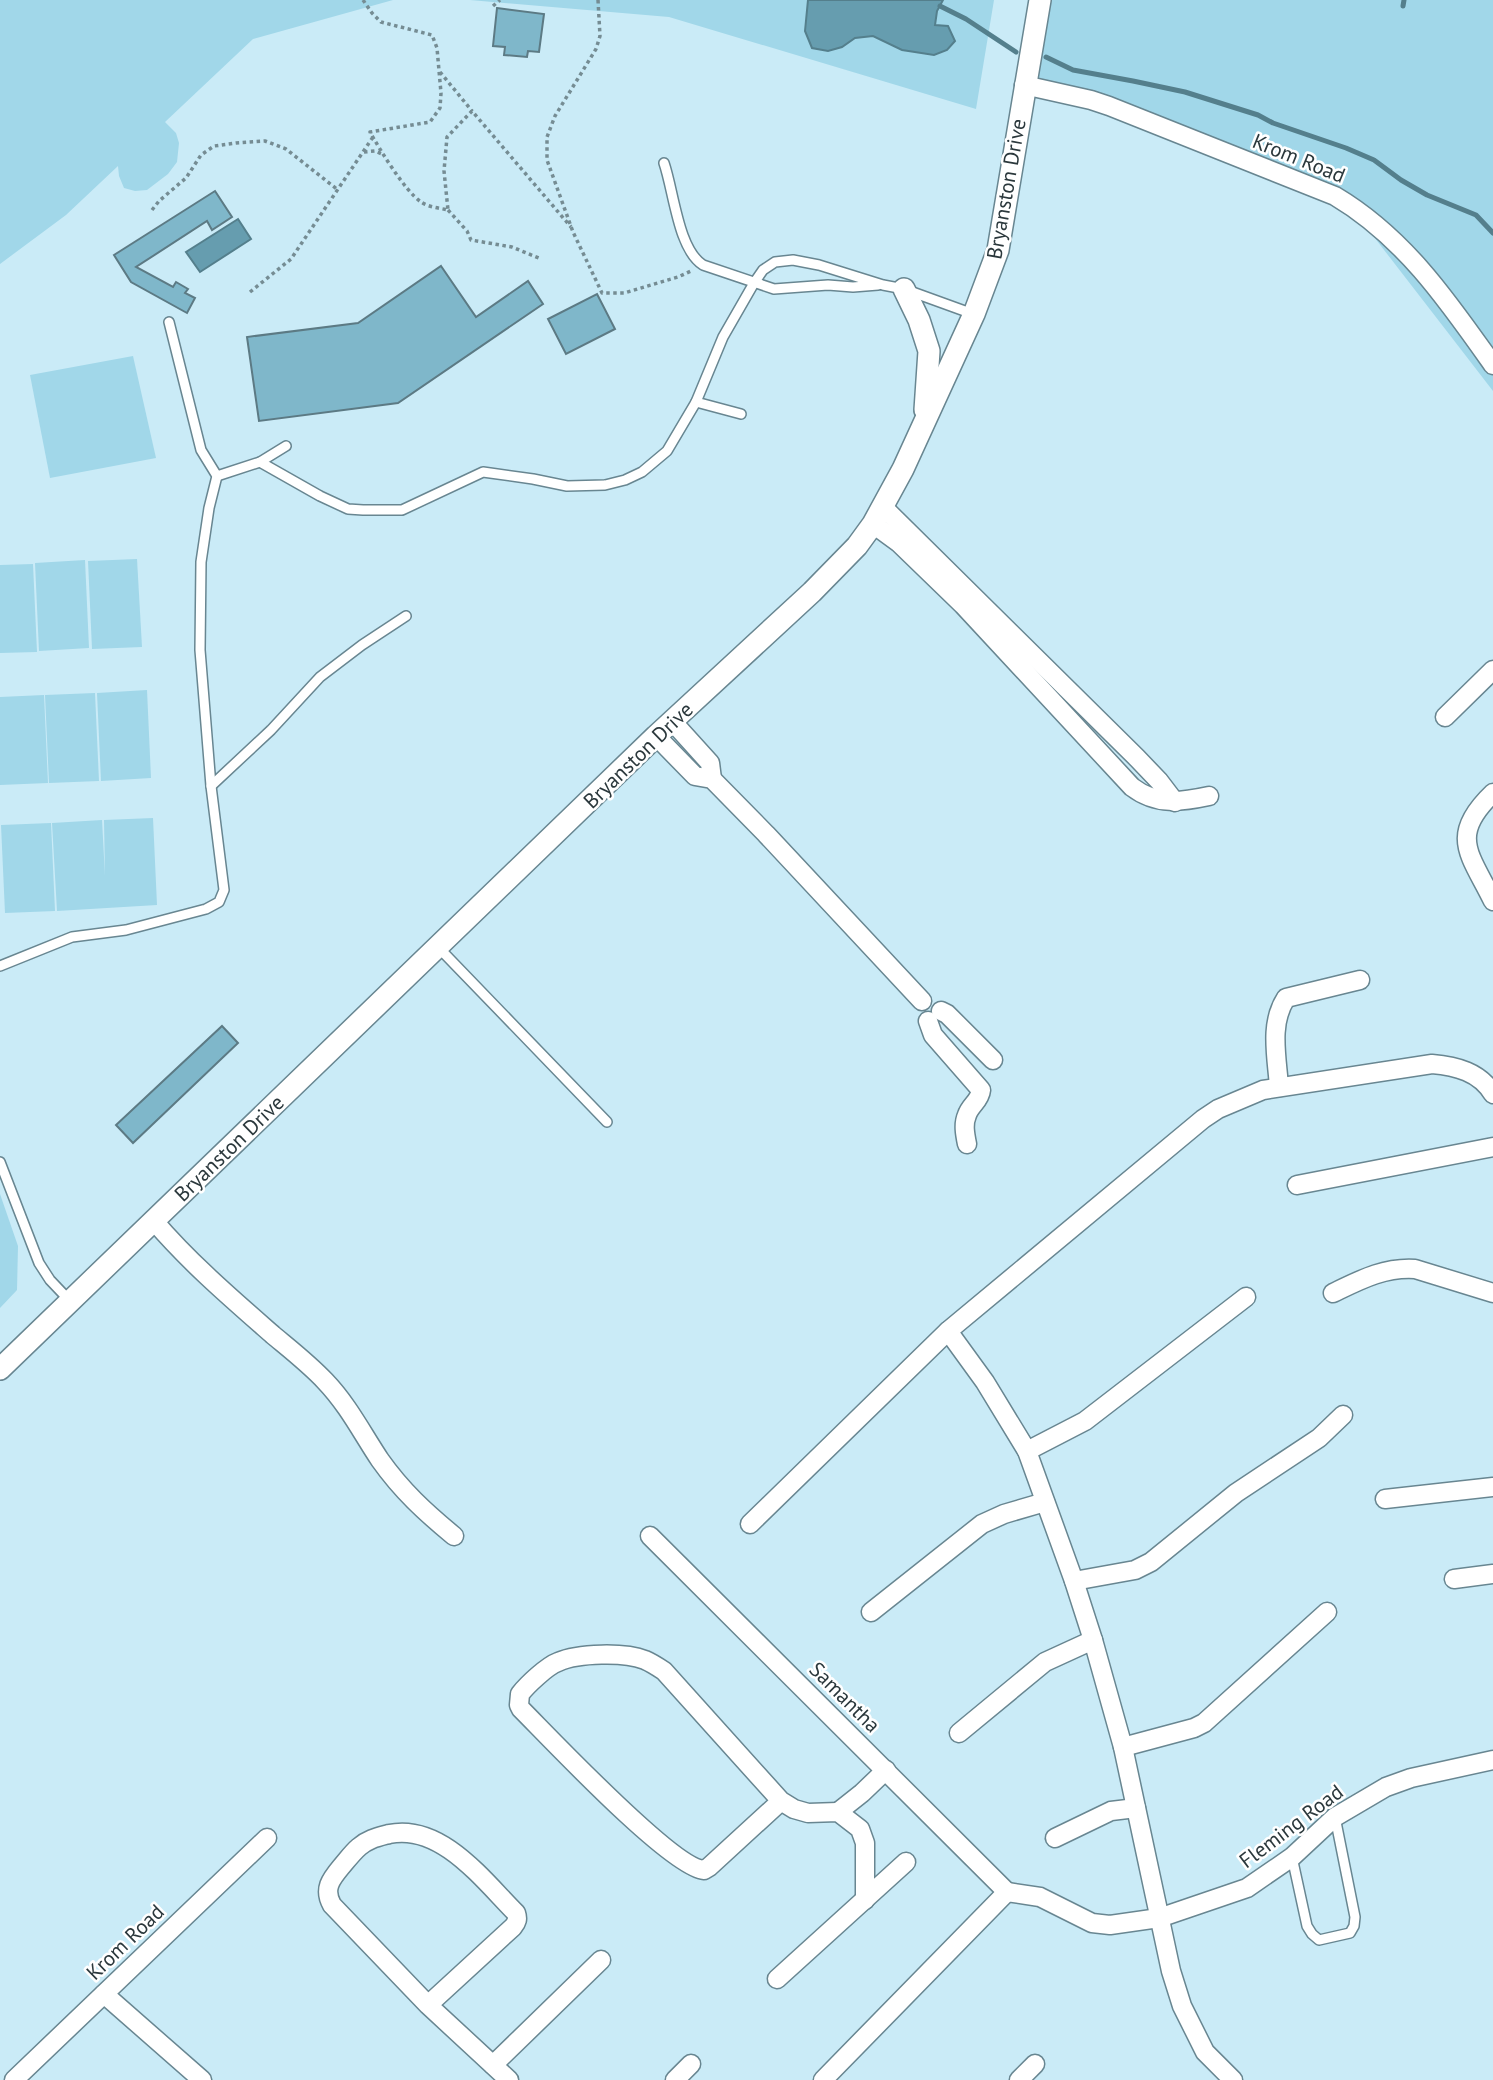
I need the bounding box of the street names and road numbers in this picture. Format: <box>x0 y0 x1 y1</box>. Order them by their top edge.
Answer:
street label: Bryanston Drive <box>980 117 1032 261</box>
street label: Krom Road <box>1249 127 1349 189</box>
street label: Bryanston Drive <box>577 696 699 814</box>
street label: Bryanston Drive <box>168 1089 290 1207</box>
street label: Samantha <box>804 1656 886 1738</box>
street label: Fleming Road <box>1234 1778 1348 1874</box>
street label: Krom Road <box>80 1898 170 1986</box>

